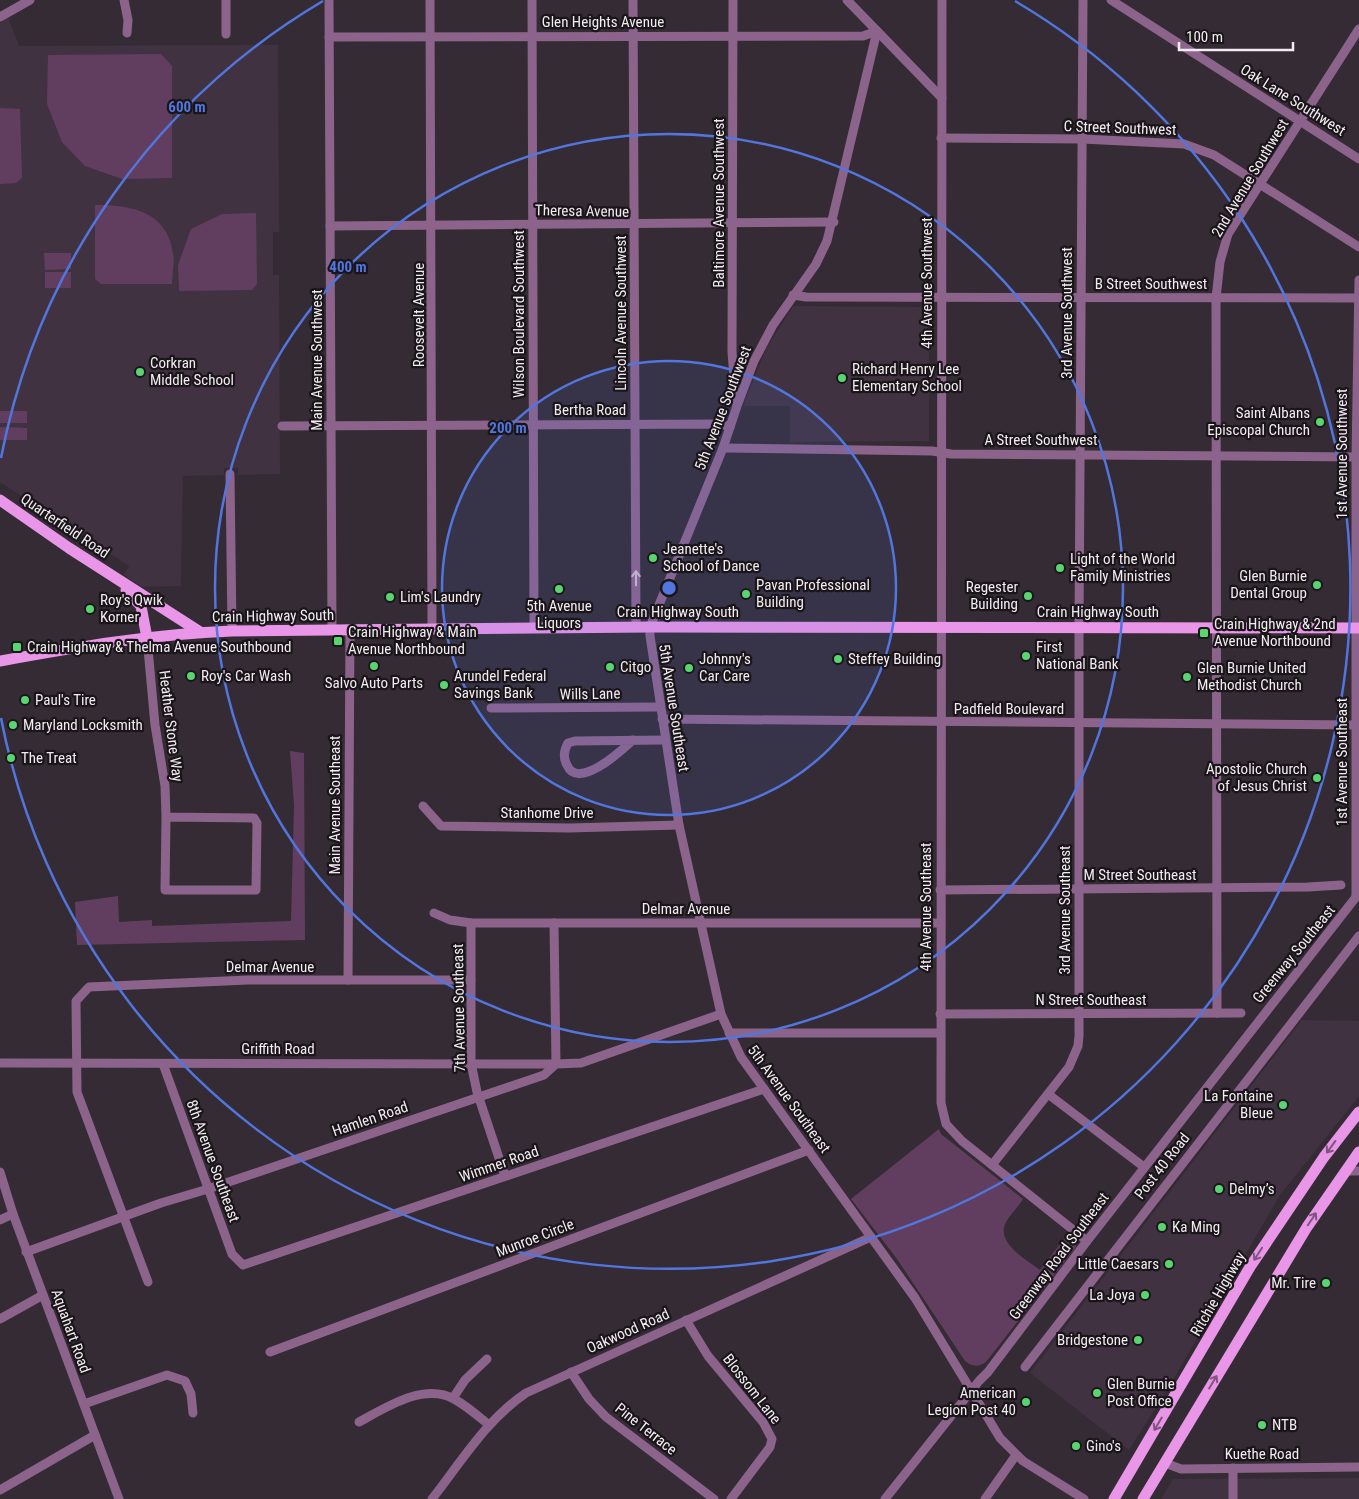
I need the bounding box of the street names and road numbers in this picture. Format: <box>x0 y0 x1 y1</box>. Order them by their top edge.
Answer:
street label: Glen Heights Avenue <box>542 13 664 31</box>
street label: Oak Lane Southwest <box>1237 60 1349 140</box>
street label: 2nd Avenue Southwest <box>1208 116 1292 240</box>
street label: C Street Southwest <box>1063 117 1177 139</box>
street label: Baltimore Avenue Southwest <box>710 118 728 288</box>
street label: Theresa Avenue <box>535 201 629 221</box>
street label: 4th Avenue Southwest <box>918 217 936 349</box>
street label: Wilson Boulevard Southwest <box>510 230 528 398</box>
street label: Lincoln Avenue Southwest <box>612 235 630 391</box>
street label: 3rd Avenue Southwest <box>1058 247 1076 379</box>
street label: Roosevelt Avenue <box>410 263 428 367</box>
street label: B Street Southwest <box>1095 275 1207 293</box>
street label: Main Avenue Southwest <box>308 289 326 431</box>
street label: 5th Avenue Southwest <box>691 343 755 473</box>
street label: 1st Avenue Southwest <box>1333 388 1351 520</box>
street label: Bertha Road <box>554 401 626 419</box>
street label: A Street Southwest <box>985 431 1097 449</box>
street label: Quarterfield Road <box>17 490 113 562</box>
street label: Crain Highway South <box>617 603 739 621</box>
street label: Crain Highway South <box>1037 603 1159 621</box>
street label: Crain Highway South <box>212 606 334 626</box>
street label: 5th Avenue Southeast <box>655 643 693 773</box>
street label: Heather Stone Way <box>155 669 187 783</box>
street label: Wills Lane <box>560 684 620 704</box>
street label: 1st Avenue Southeast <box>1333 698 1351 826</box>
street label: Padfield Boulevard <box>954 700 1064 718</box>
street label: Main Avenue Southeast <box>326 735 344 875</box>
street label: Stanhome Drive <box>500 804 594 822</box>
street label: 4th Avenue Southeast <box>917 843 935 971</box>
street label: 3rd Avenue Southeast <box>1056 845 1074 975</box>
street label: M Street Southeast <box>1083 866 1197 884</box>
street label: Delmar Avenue <box>642 900 730 918</box>
street label: Greenway Southeast <box>1249 901 1339 1007</box>
street label: 7th Avenue Southeast <box>449 943 469 1073</box>
street label: Delmar Avenue <box>226 958 314 976</box>
street label: N Street Southeast <box>1035 991 1147 1009</box>
street label: Griffith Road <box>241 1040 315 1058</box>
street label: 5th Avenue Southeast <box>744 1042 834 1156</box>
street label: 8th Avenue Southeast <box>182 1097 244 1225</box>
street label: Hamlen Road <box>330 1098 410 1140</box>
street label: Post 40 Road <box>1131 1129 1193 1203</box>
street label: Wimmer Road <box>457 1142 541 1186</box>
street label: Greenway Road Southeast <box>1005 1189 1113 1323</box>
street label: Munroe Circle <box>493 1215 577 1261</box>
street label: Ritchie Highway <box>1187 1249 1249 1339</box>
street label: Aquahart Road <box>47 1287 95 1375</box>
street label: Oakwood Road <box>584 1305 672 1357</box>
street label: Blossom Lane <box>719 1350 785 1428</box>
street label: Pine Terrace <box>612 1399 680 1459</box>
street label: Kuethe Road <box>1225 1445 1299 1463</box>

